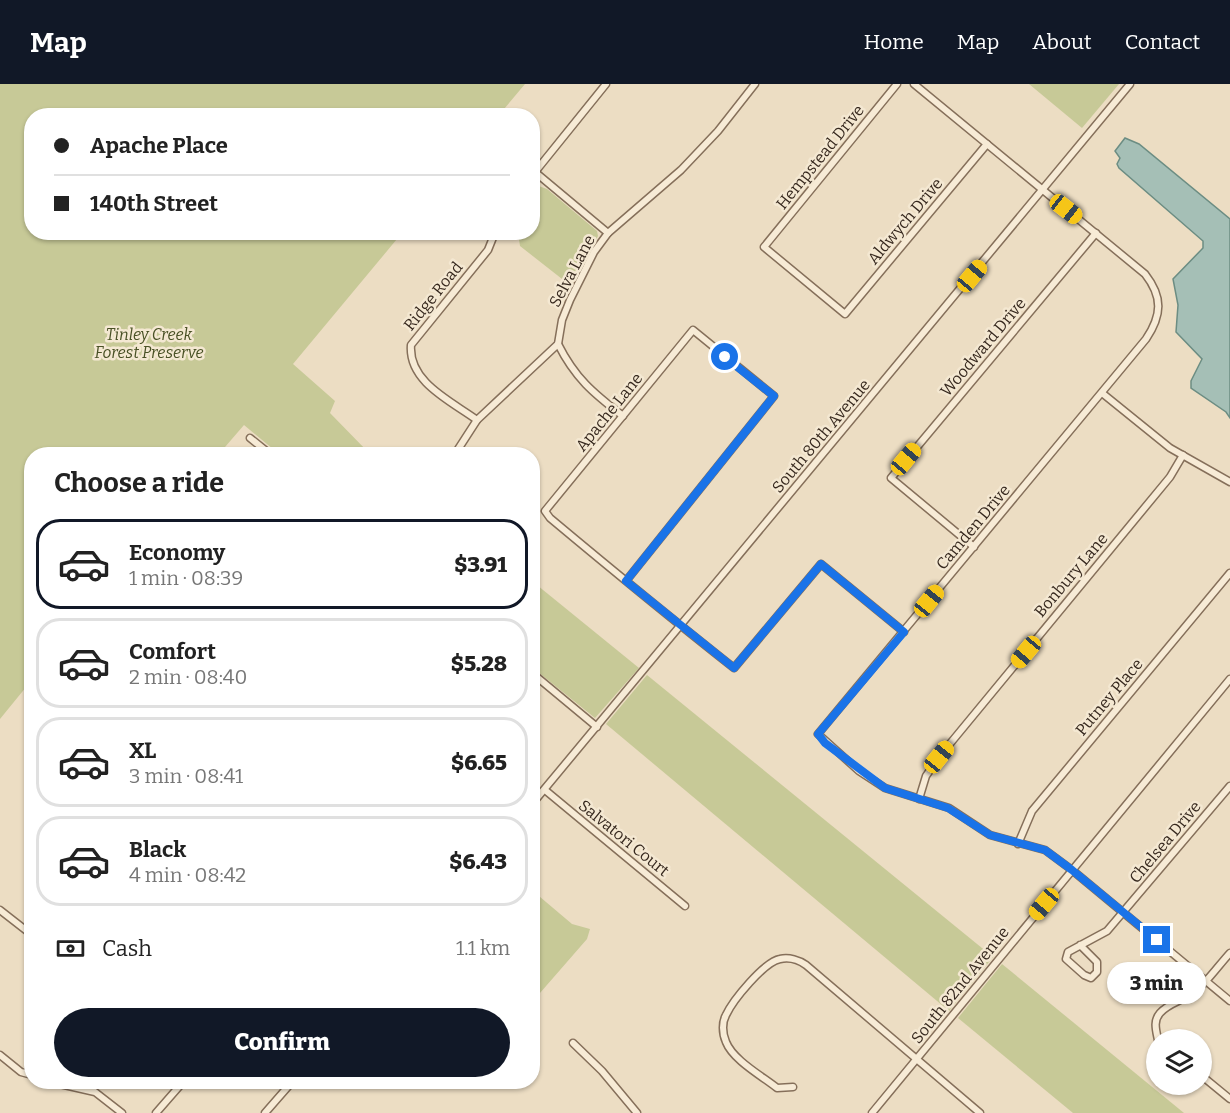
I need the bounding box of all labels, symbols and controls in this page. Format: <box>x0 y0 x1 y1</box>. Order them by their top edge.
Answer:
text: Map <box>30 26 87 59</box>
text: Home <box>864 29 924 55</box>
text: Map <box>957 29 999 55</box>
text: About <box>1032 29 1092 55</box>
text: Contact <box>1125 29 1200 55</box>
street label: Hempstead Drive <box>772 101 868 213</box>
text: Apache Place <box>90 132 228 159</box>
street label: Aldwych Drive <box>863 174 947 268</box>
text: 140th Street <box>90 190 218 217</box>
car <box>1046 191 1086 227</box>
street label: Selva Lane <box>545 232 599 310</box>
car <box>954 256 990 296</box>
street label: Ridge Road <box>400 257 467 334</box>
street label: Woodward Drive <box>936 294 1030 400</box>
park label: Tinley Creek Forest Preserve <box>94 325 204 362</box>
route start <box>711 343 738 370</box>
street label: Apache Lane <box>572 369 646 455</box>
street label: South 80th Avenue <box>768 375 874 497</box>
car <box>888 439 924 479</box>
text: Choose a ride <box>54 467 224 499</box>
street label: Camden Drive <box>932 481 1014 573</box>
street label: Bonbury Lane <box>1030 529 1112 621</box>
icon: car <box>57 537 111 591</box>
text: Economy <box>129 539 225 566</box>
text: $3.91 <box>454 551 507 578</box>
text: 1 min · 08:39 <box>129 566 243 590</box>
car <box>911 581 947 621</box>
car <box>1008 632 1044 672</box>
icon: car <box>57 636 111 690</box>
text: Comfort <box>129 638 216 665</box>
text: $5.28 <box>451 650 507 677</box>
street label: Putney Place <box>1071 655 1147 739</box>
text: 2 min · 08:40 <box>129 665 247 689</box>
icon: car <box>57 735 111 789</box>
text: XL <box>129 737 156 764</box>
car <box>921 737 957 777</box>
text: $6.65 <box>451 749 507 776</box>
text: 3 min · 08:41 <box>129 764 243 788</box>
street label: Salvatori Court <box>575 796 673 880</box>
street label: Chelsea Drive <box>1125 797 1205 887</box>
icon: car <box>57 834 111 888</box>
text: Black <box>129 836 186 863</box>
text: $6.43 <box>449 848 507 875</box>
text: 4 min · 08:42 <box>129 863 246 887</box>
car <box>1026 884 1062 924</box>
street label: South 82nd Avenue <box>907 923 1013 1047</box>
route end <box>1143 926 1170 953</box>
icon: cash <box>54 932 87 965</box>
text: Cash <box>102 935 152 962</box>
text: 1.1 km <box>456 936 510 960</box>
callout: 3 min <box>1108 961 1206 1003</box>
text: 3 min <box>1130 971 1183 995</box>
button: Confirm <box>54 1008 510 1077</box>
map controls <box>1146 1029 1212 1095</box>
button: layers <box>1146 1029 1212 1095</box>

